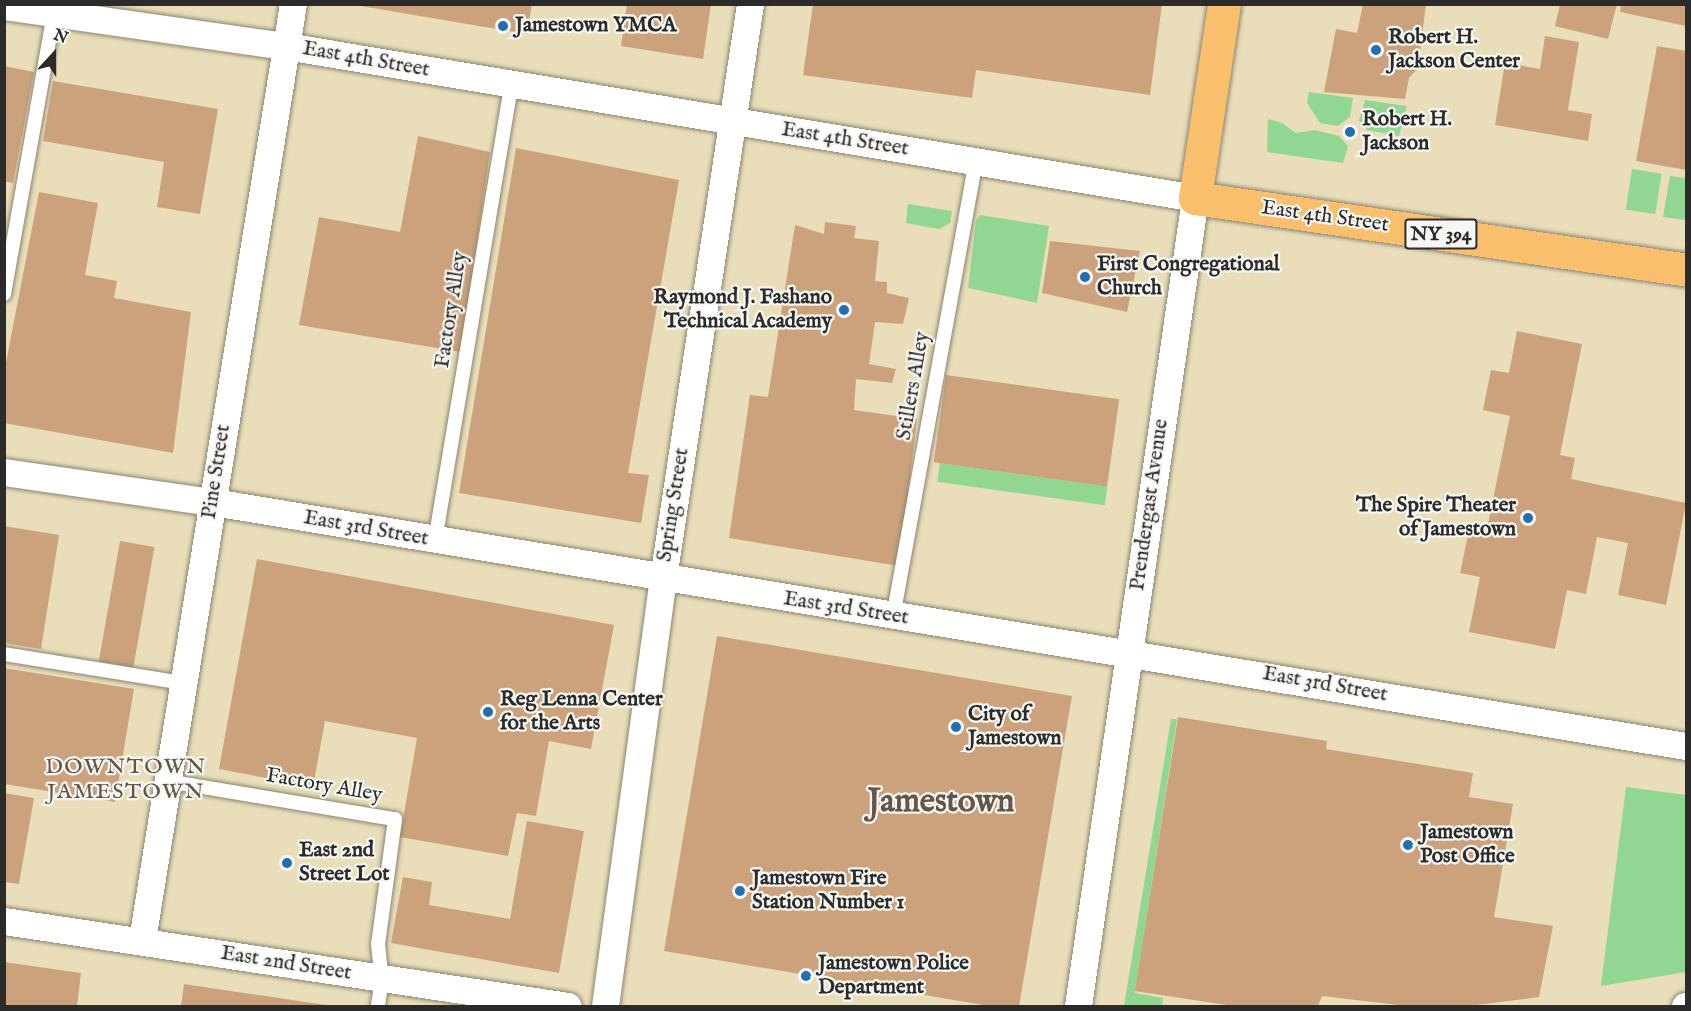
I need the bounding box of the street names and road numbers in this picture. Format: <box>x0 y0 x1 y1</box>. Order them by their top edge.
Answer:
street label: East 4th Street <box>301 36 431 84</box>
street label: East 4th Street <box>780 118 910 162</box>
street label: East 4th Street <box>1260 196 1390 238</box>
road number: NY 394 <box>1404 217 1478 251</box>
street label: Factory Alley <box>430 250 474 370</box>
street label: Stillers Alley <box>892 330 936 442</box>
street label: Prendergast Avenue <box>1125 418 1175 592</box>
street label: Pine Street <box>197 423 237 521</box>
street label: Spring Street <box>653 446 695 564</box>
street label: East 3rd Street <box>302 506 430 552</box>
street label: East 3rd Street <box>782 587 910 631</box>
street label: East 3rd Street <box>1261 662 1389 708</box>
street label: Factory Alley <box>264 763 384 809</box>
street label: East 2nd Street <box>219 941 353 987</box>

